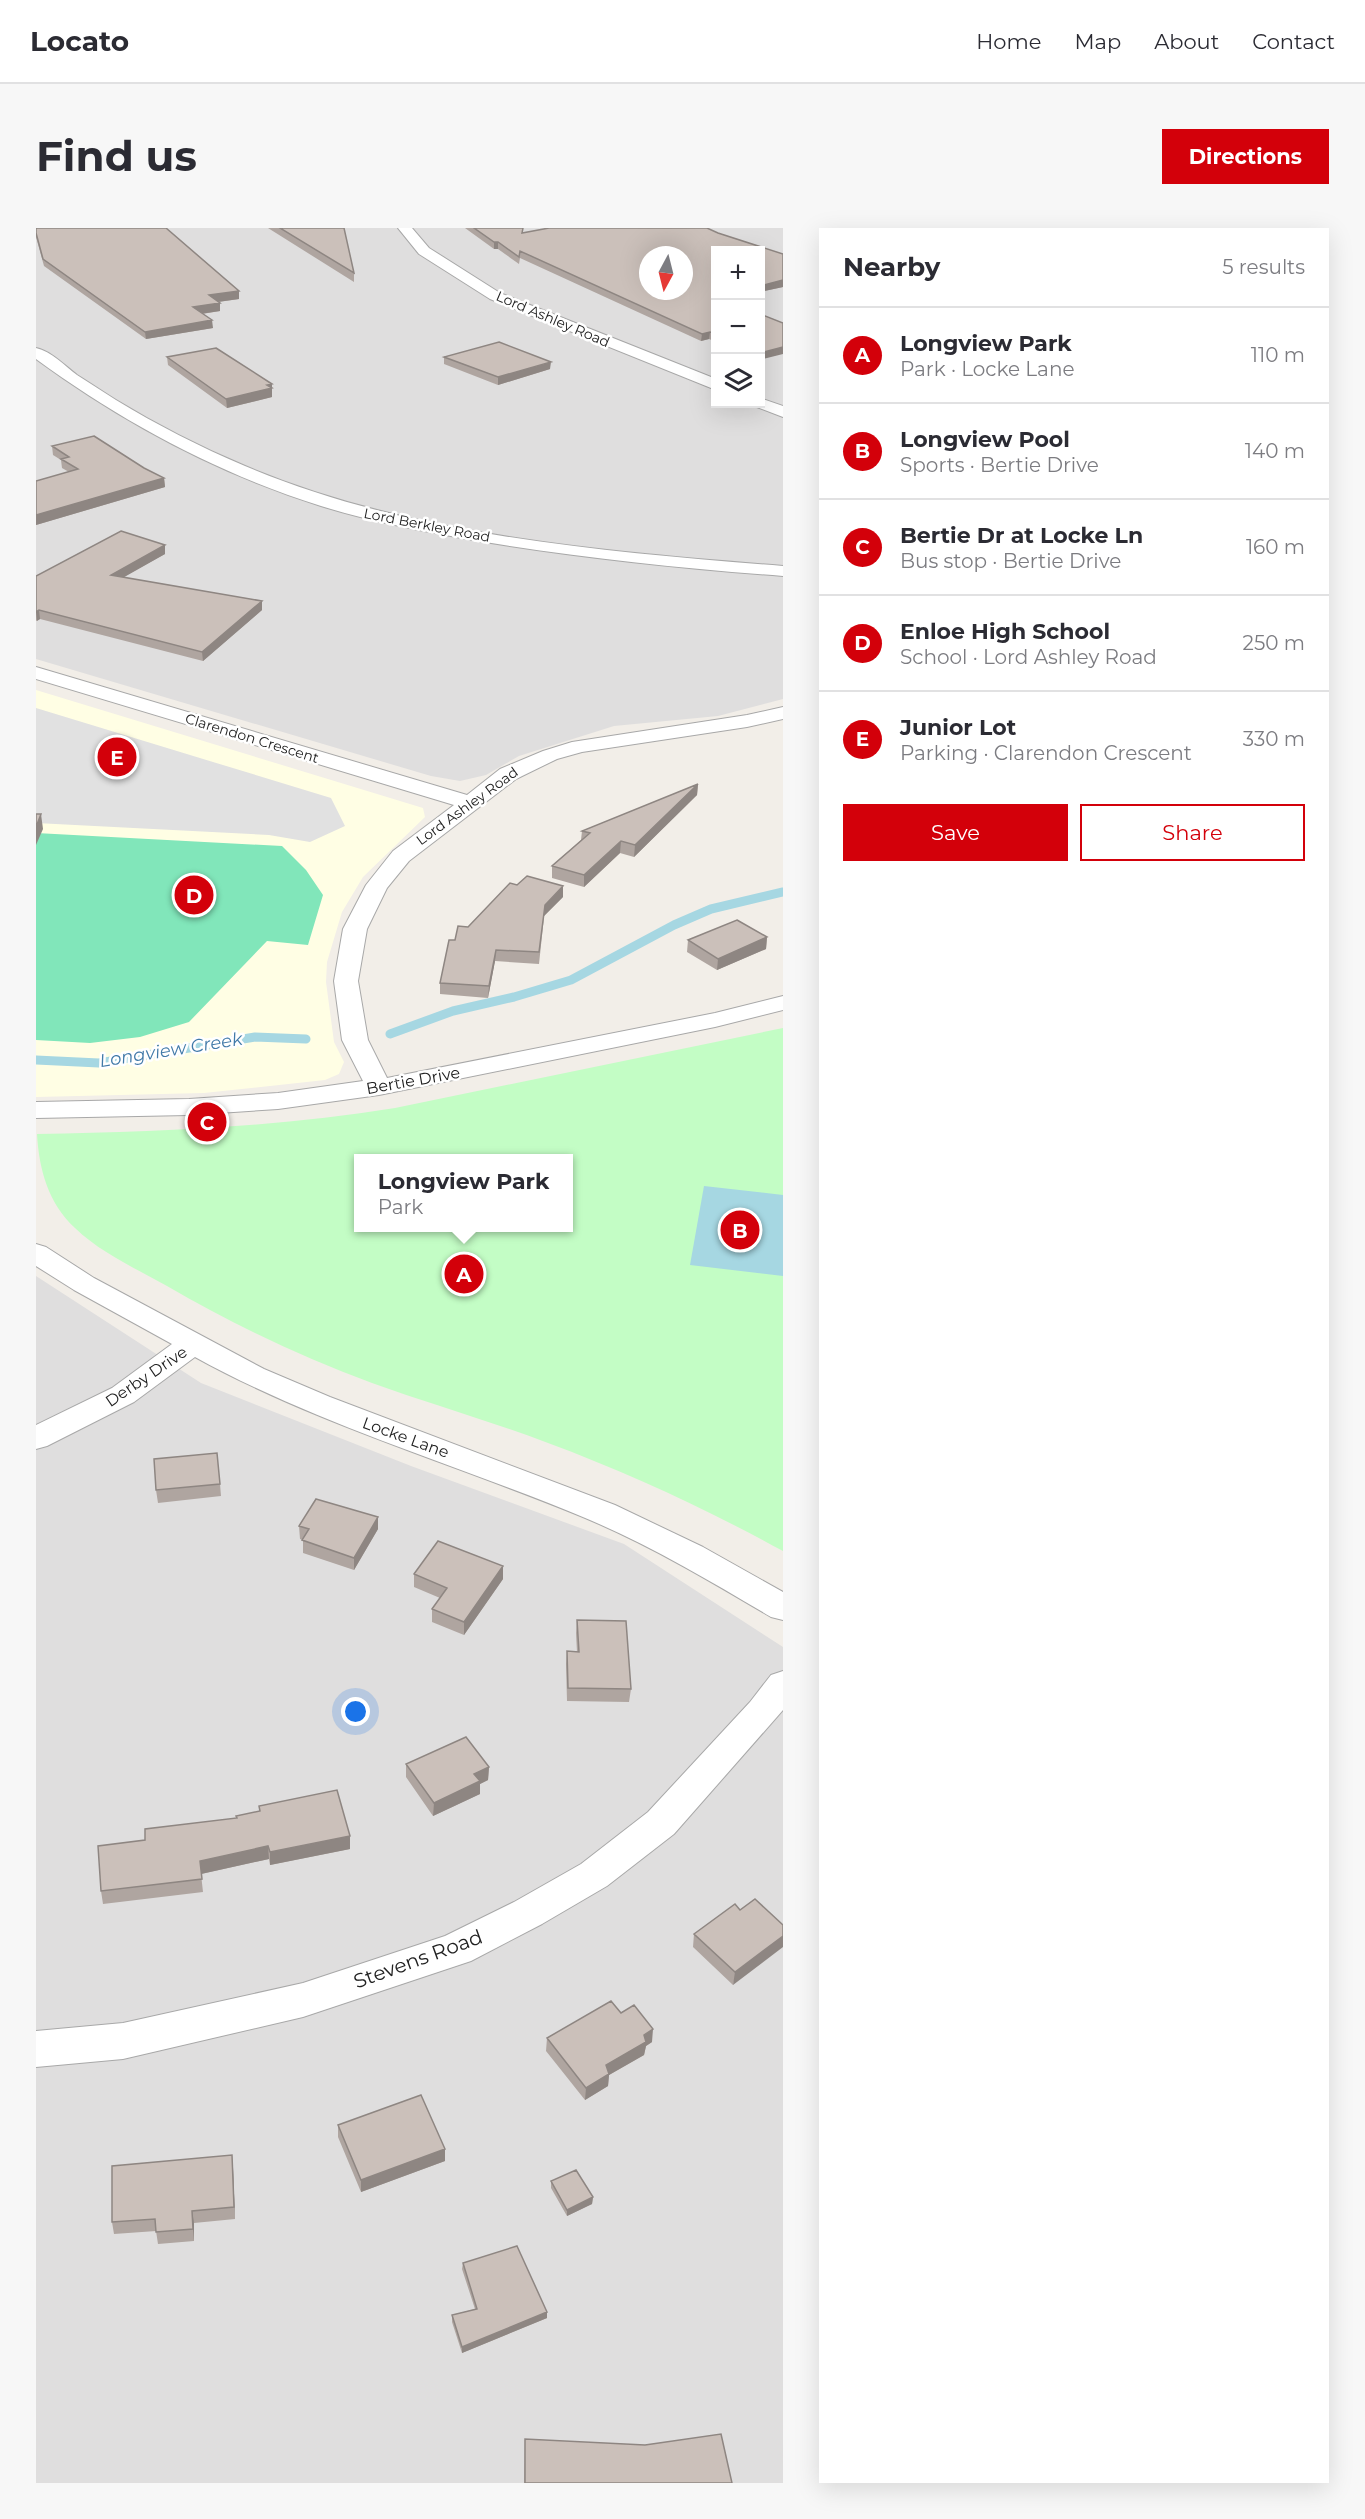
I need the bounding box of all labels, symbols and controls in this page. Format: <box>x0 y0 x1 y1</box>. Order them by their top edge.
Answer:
text: Locato <box>30 24 129 58</box>
text: Home <box>976 29 1041 54</box>
text: Map <box>1074 29 1121 54</box>
text: About <box>1154 29 1219 54</box>
text: Contact <box>1252 29 1335 54</box>
button: Directions <box>1162 129 1329 184</box>
text: Find us <box>36 130 197 182</box>
north arrow <box>639 246 693 300</box>
map controls <box>711 246 765 408</box>
button: + <box>711 246 765 300</box>
text: Nearby <box>843 251 940 283</box>
text: 5 results <box>1222 255 1305 279</box>
street label: Lord Ashley Road <box>493 287 613 351</box>
button: − <box>711 300 765 354</box>
text: Longview Park <box>900 330 1072 357</box>
text: A <box>855 343 870 367</box>
text: 110 m <box>1251 343 1305 367</box>
button: layers <box>711 354 765 408</box>
text: Park · Locke Lane <box>900 357 1075 381</box>
text: Longview Pool <box>900 426 1070 453</box>
text: B <box>855 439 870 463</box>
text: 140 m <box>1245 439 1305 463</box>
text: Sports · Bertie Drive <box>900 453 1099 477</box>
street label: Lord Berkley Road <box>362 504 492 546</box>
text: Bertie Dr at Locke Ln <box>900 522 1143 549</box>
text: C <box>855 535 870 559</box>
text: 160 m <box>1246 535 1305 559</box>
text: Bus stop · Bertie Drive <box>900 549 1121 573</box>
text: Enloe High School <box>900 618 1110 645</box>
text: D <box>854 631 871 655</box>
text: 250 m <box>1243 631 1305 655</box>
text: School · Lord Ashley Road <box>900 645 1157 669</box>
street label: Clarendon Crescent <box>183 709 321 767</box>
text: Junior Lot <box>900 714 1016 741</box>
text: E <box>856 727 869 751</box>
text: 330 m <box>1243 727 1305 751</box>
pin: E <box>98 734 136 780</box>
text: Parking · Clarendon Crescent <box>900 741 1192 765</box>
street label: Lord Ashley Road <box>412 763 522 849</box>
button: Save <box>843 804 1068 861</box>
button: Share <box>1080 804 1305 861</box>
pin: D <box>174 872 214 918</box>
water label: Longview Creek <box>98 1028 245 1072</box>
street label: Bertie Drive <box>365 1063 461 1098</box>
pin: C <box>188 1100 226 1144</box>
popup <box>354 1154 573 1232</box>
text: Longview Park <box>378 1168 549 1195</box>
text: Park <box>378 1195 423 1219</box>
pin: B <box>720 1208 760 1252</box>
pin: A <box>444 1252 484 1296</box>
street label: Derby Drive <box>102 1342 191 1411</box>
street label: Locke Lane <box>360 1413 452 1462</box>
your location <box>341 1697 370 1726</box>
street label: Stevens Road <box>350 1925 486 1993</box>

